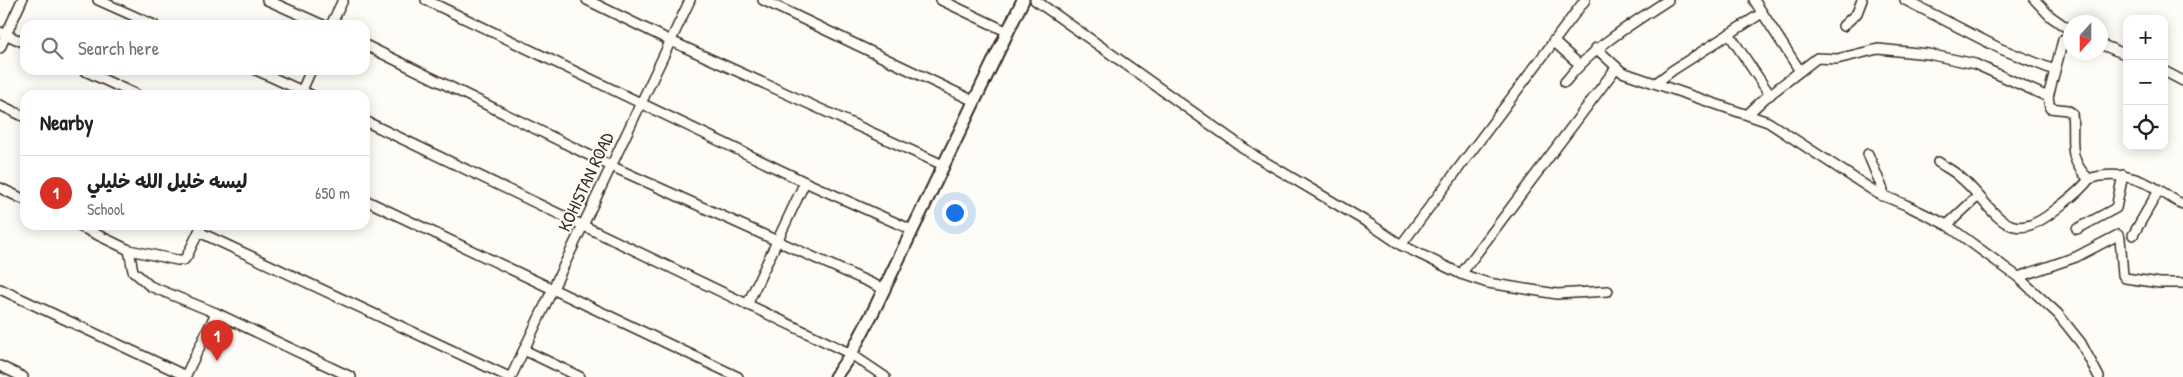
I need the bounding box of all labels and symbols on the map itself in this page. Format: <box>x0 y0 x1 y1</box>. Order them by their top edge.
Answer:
north arrow <box>2063 15 2108 60</box>
street label: KOHISTAN ROAD <box>552 128 620 235</box>
your location <box>942 200 968 226</box>
pin: 1 <box>201 320 233 361</box>

